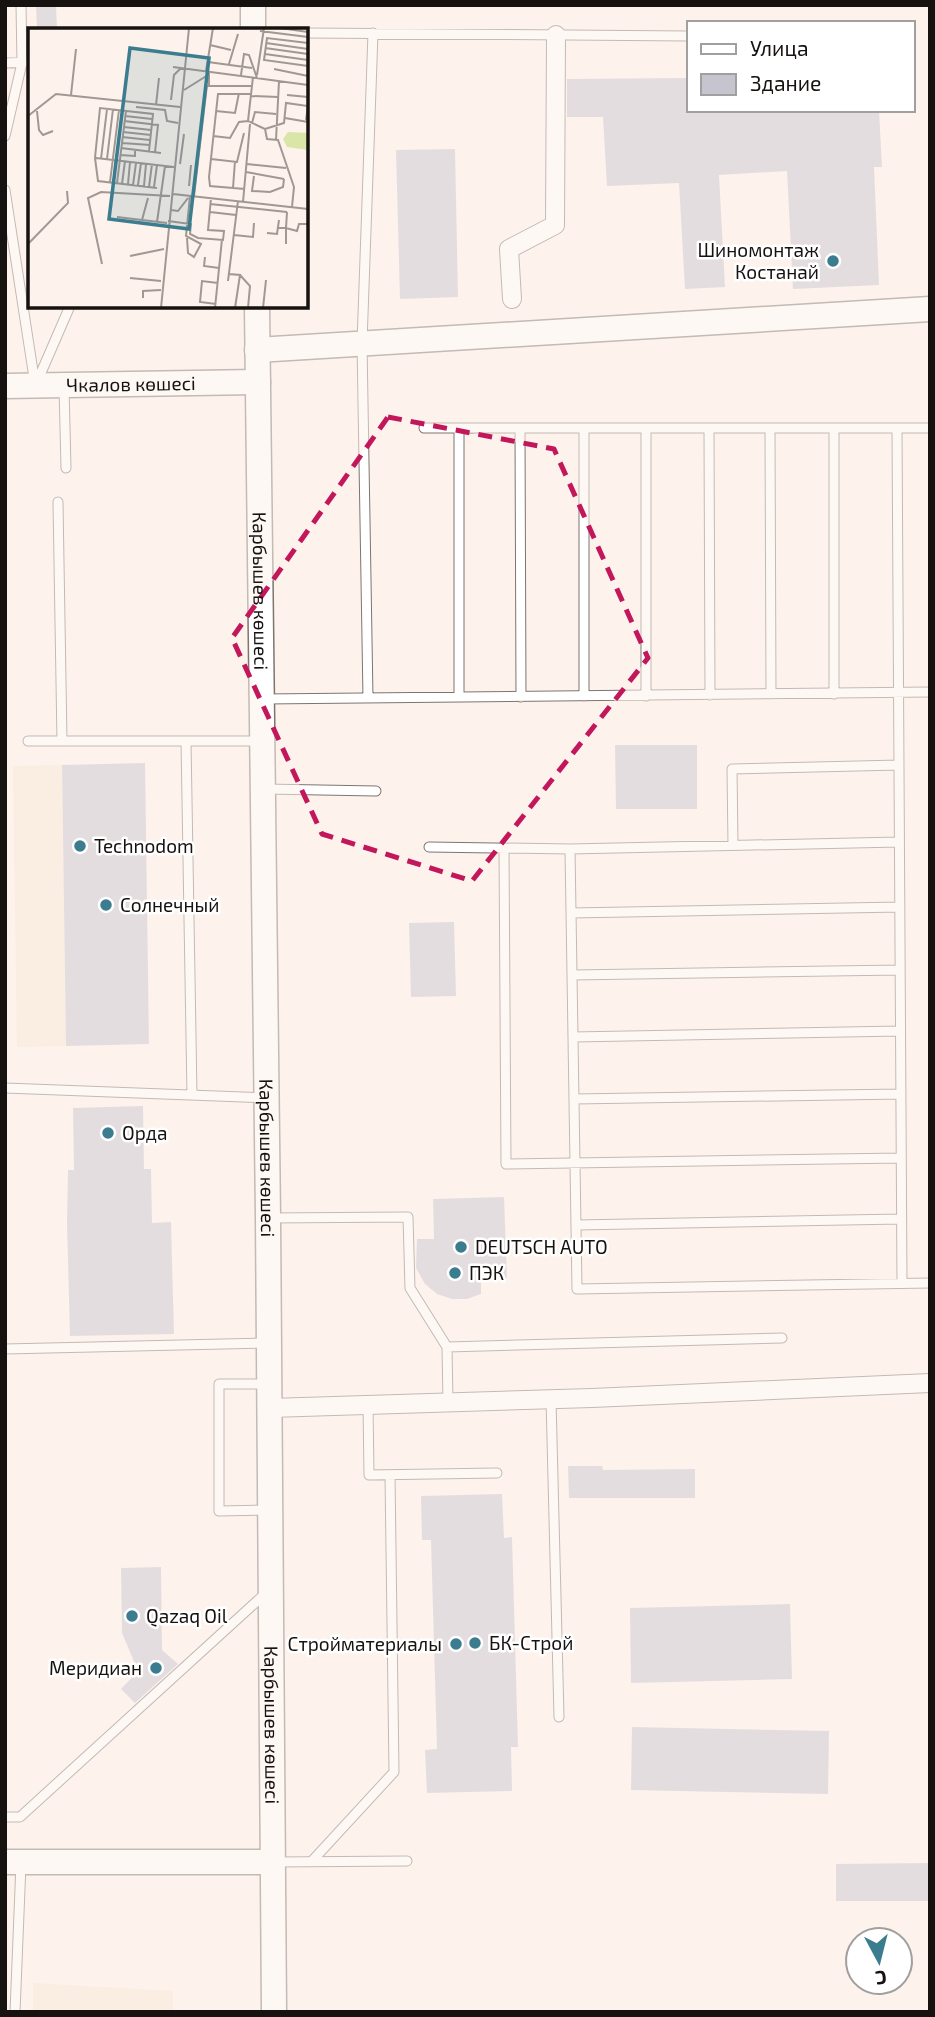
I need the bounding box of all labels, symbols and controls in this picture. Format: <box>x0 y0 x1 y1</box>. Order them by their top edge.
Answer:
legend <box>687 21 914 112</box>
inset map <box>28 28 308 308</box>
text: Улица <box>750 35 809 60</box>
text: Здание <box>750 70 821 95</box>
place label: Шиномонтаж Костанай <box>697 238 819 283</box>
marker: Шиномонтаж Костанай <box>825 253 841 269</box>
street label: Чкалов көшесі <box>66 371 196 396</box>
street label: Карбышев көшесі <box>248 512 273 670</box>
place label: Technodom <box>94 834 194 857</box>
marker: Technodom <box>72 838 88 854</box>
place label: Солнечный <box>120 893 219 916</box>
marker: Солнечный <box>98 897 114 913</box>
street label: Карбышев көшесі <box>255 1078 280 1237</box>
place label: Орда <box>122 1121 167 1144</box>
marker: Орда <box>100 1125 116 1141</box>
place label: DEUTSCH AUTO <box>475 1235 608 1258</box>
marker: DEUTSCH AUTO <box>453 1239 469 1255</box>
place label: ПЭК <box>469 1261 504 1284</box>
marker: ПЭК <box>447 1265 463 1281</box>
place label: Qazaq Oil <box>146 1604 228 1627</box>
marker: Qazaq Oil <box>124 1608 140 1624</box>
place label: БК-Строй <box>489 1631 573 1654</box>
place label: Стройматериалы <box>288 1632 442 1655</box>
marker: БК-Строй <box>467 1635 483 1651</box>
marker: Стройматериалы <box>448 1636 464 1652</box>
street label: Карбышев көшесі <box>260 1646 284 1804</box>
place label: Меридиан <box>49 1656 142 1679</box>
marker: Меридиан <box>148 1660 164 1676</box>
north arrow <box>844 1926 914 1996</box>
text: С <box>874 1966 888 1990</box>

